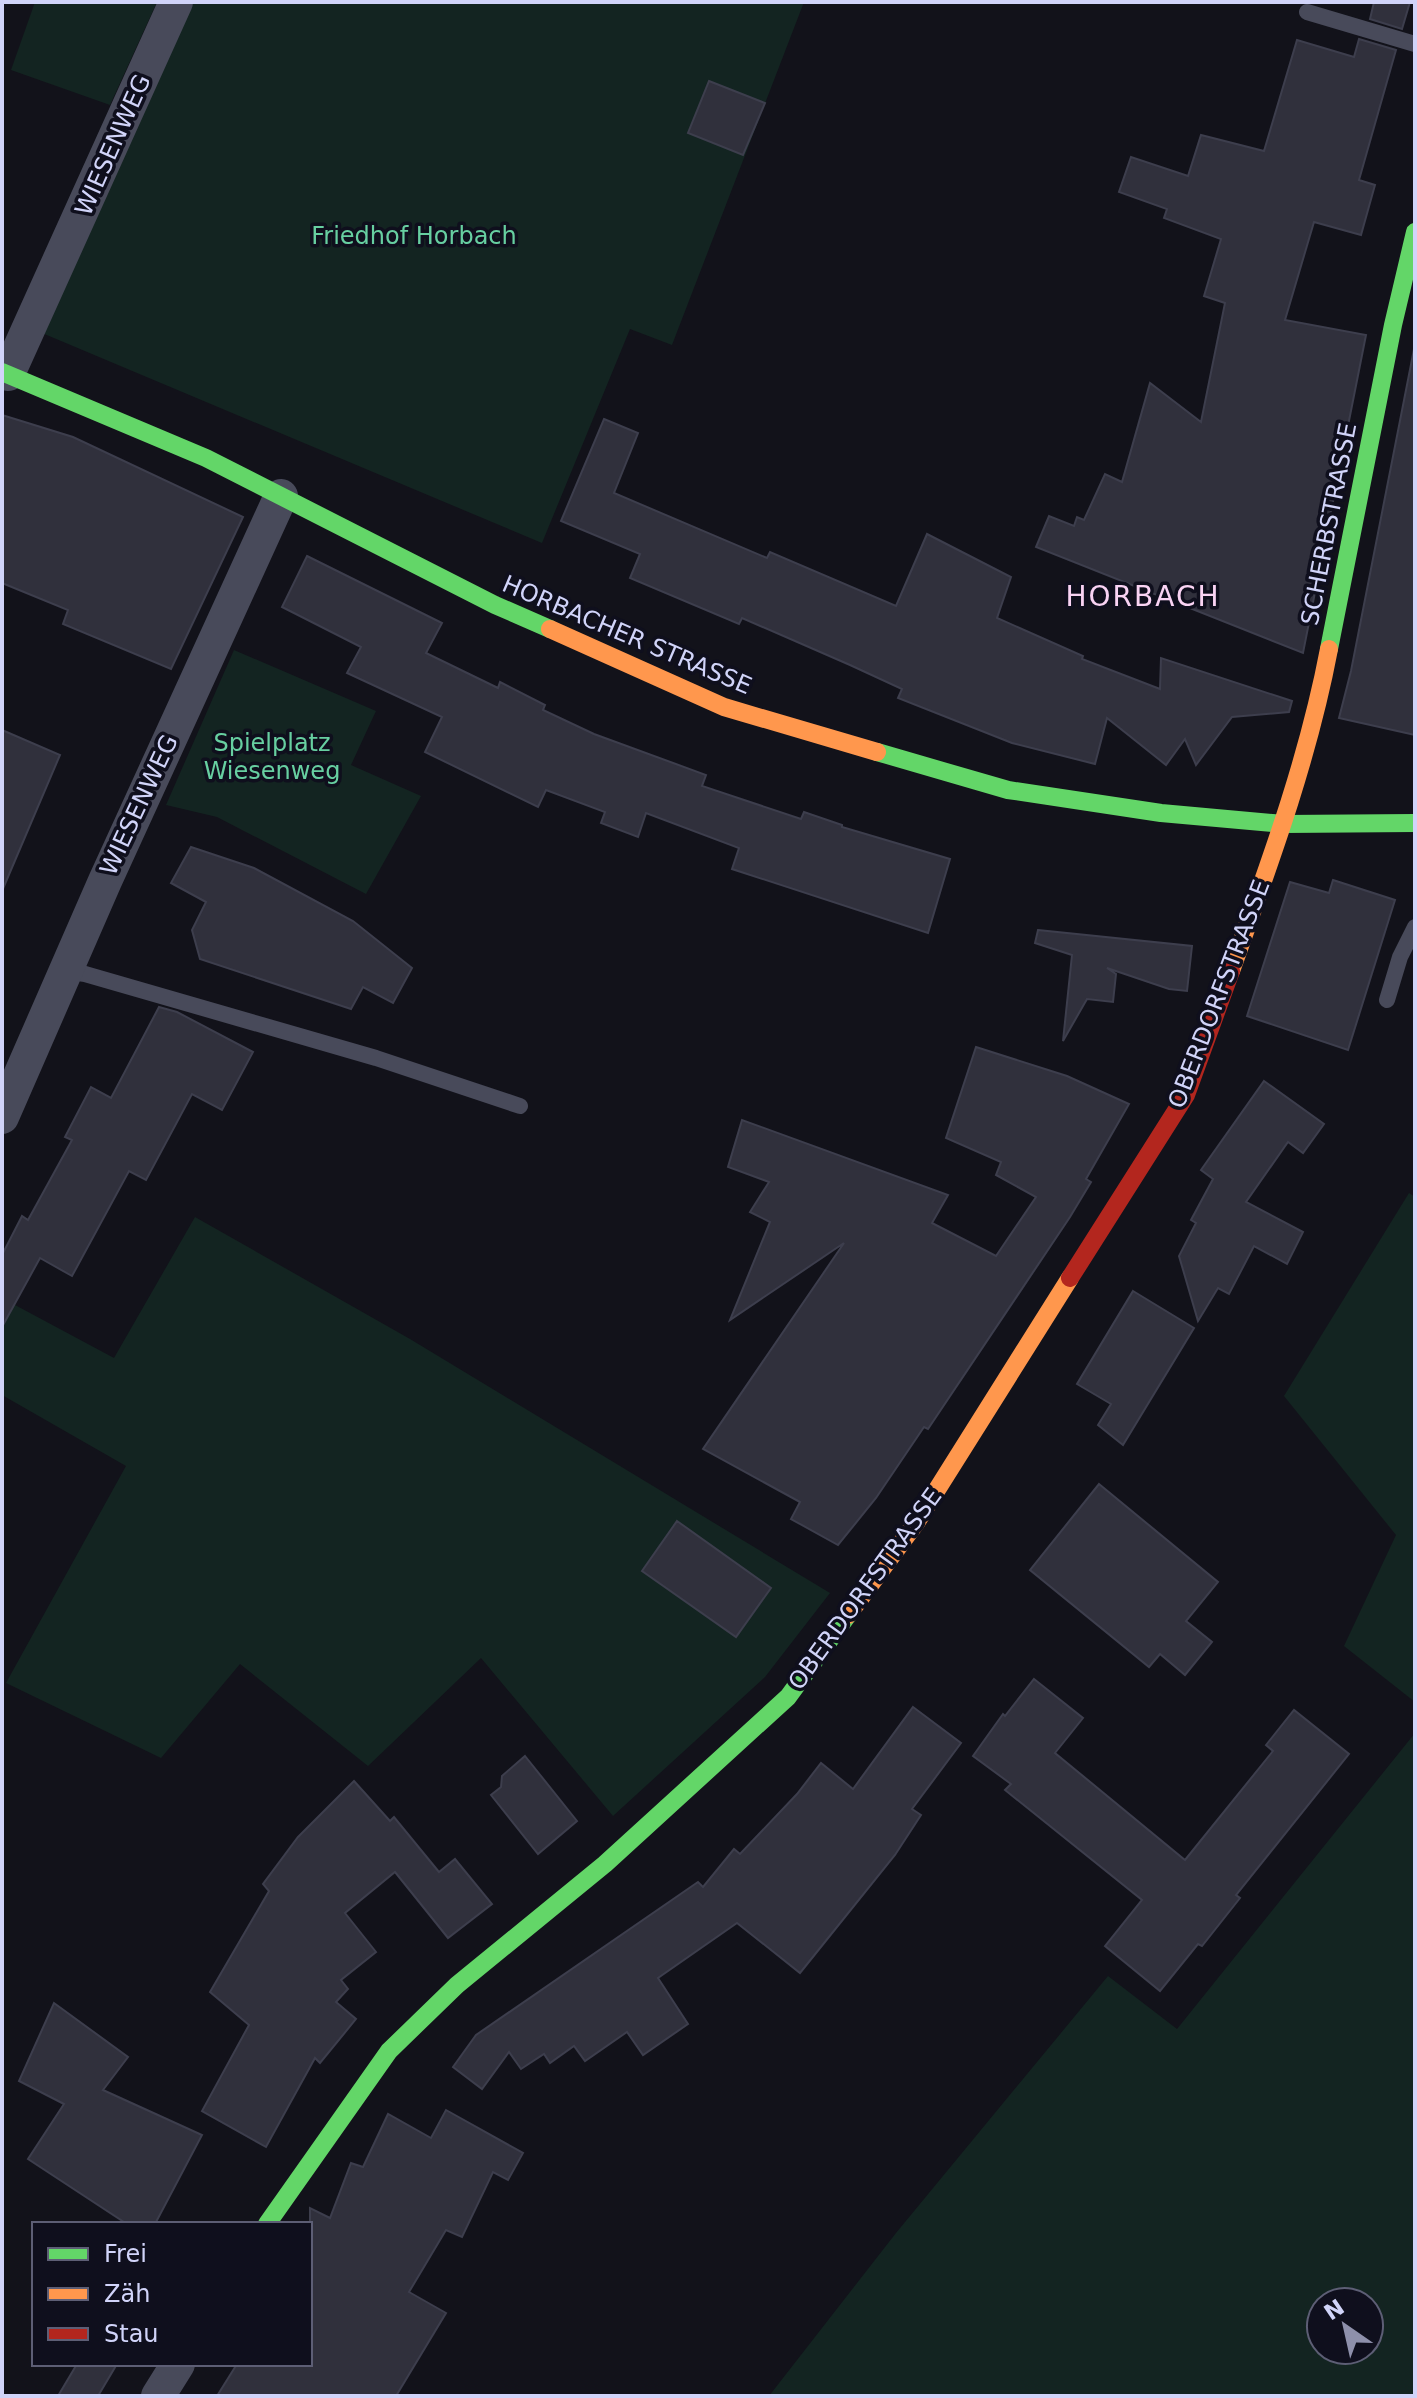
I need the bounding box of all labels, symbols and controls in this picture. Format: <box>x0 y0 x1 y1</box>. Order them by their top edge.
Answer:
street label: WIESENWEG <box>69 70 157 220</box>
park label: Friedhof Horbach <box>311 222 517 250</box>
street label: SCHERBSTRASSE <box>1296 420 1362 628</box>
street label: HORBACHER STRASSE <box>498 570 756 700</box>
district label: HORBACH <box>1065 580 1221 613</box>
park label: Spielplatz Wiesenweg <box>204 729 340 785</box>
street label: WIESENWEG <box>94 730 184 880</box>
street label: OBERDORFSTRASSE <box>1163 876 1275 1112</box>
street label: OBERDORFSTRASSE <box>782 1483 948 1695</box>
legend <box>32 2222 312 2366</box>
text: Frei <box>104 2240 147 2268</box>
text: Zäh <box>104 2280 150 2308</box>
north arrow <box>1305 2286 1385 2366</box>
text: N <box>1319 2294 1349 2325</box>
text: Stau <box>104 2320 159 2348</box>

